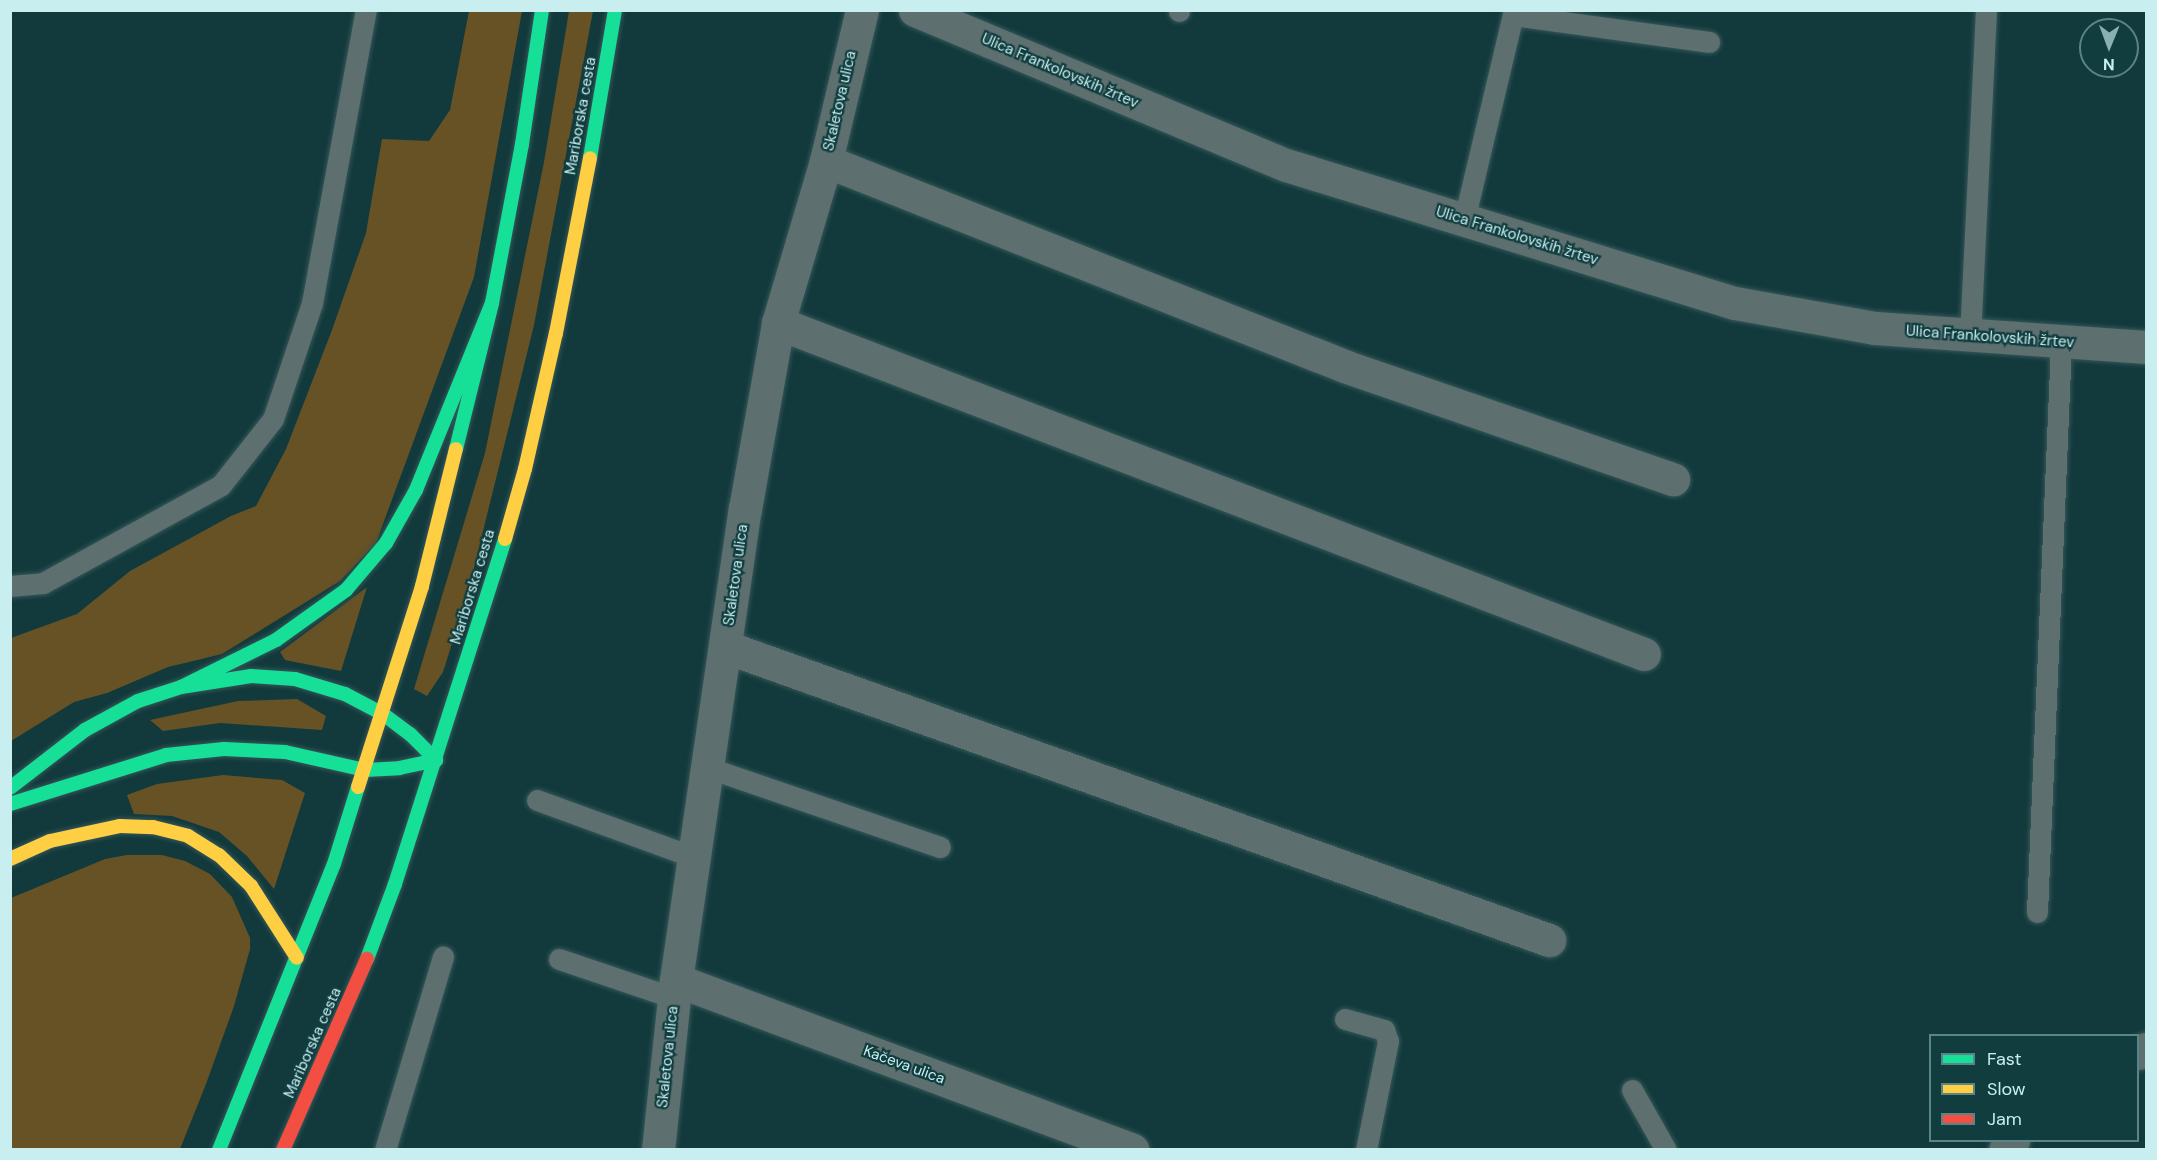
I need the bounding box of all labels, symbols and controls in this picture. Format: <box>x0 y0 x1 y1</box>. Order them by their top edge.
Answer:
north arrow <box>2079 18 2139 78</box>
street label: Ulica Frankolovskih žrtev <box>979 30 1141 112</box>
street label: Skaletova ulica <box>820 49 860 153</box>
text: N <box>2103 54 2115 75</box>
street label: Mariborska cesta <box>562 56 600 176</box>
street label: Ulica Frankolovskih žrtev <box>1434 203 1600 269</box>
street label: Ulica Frankolovskih žrtev <box>1905 322 2075 352</box>
street label: Skaletova ulica <box>720 523 752 627</box>
street label: Mariborska cesta <box>447 527 499 647</box>
street label: Mariborska cesta <box>281 985 345 1101</box>
street label: Skaletova ulica <box>654 1005 682 1109</box>
legend <box>1929 1034 2139 1142</box>
street label: Kačeva ulica <box>861 1042 947 1088</box>
text: Fast <box>1987 1047 2022 1071</box>
text: Slow <box>1987 1077 2026 1101</box>
text: Jam <box>1987 1107 2022 1131</box>

